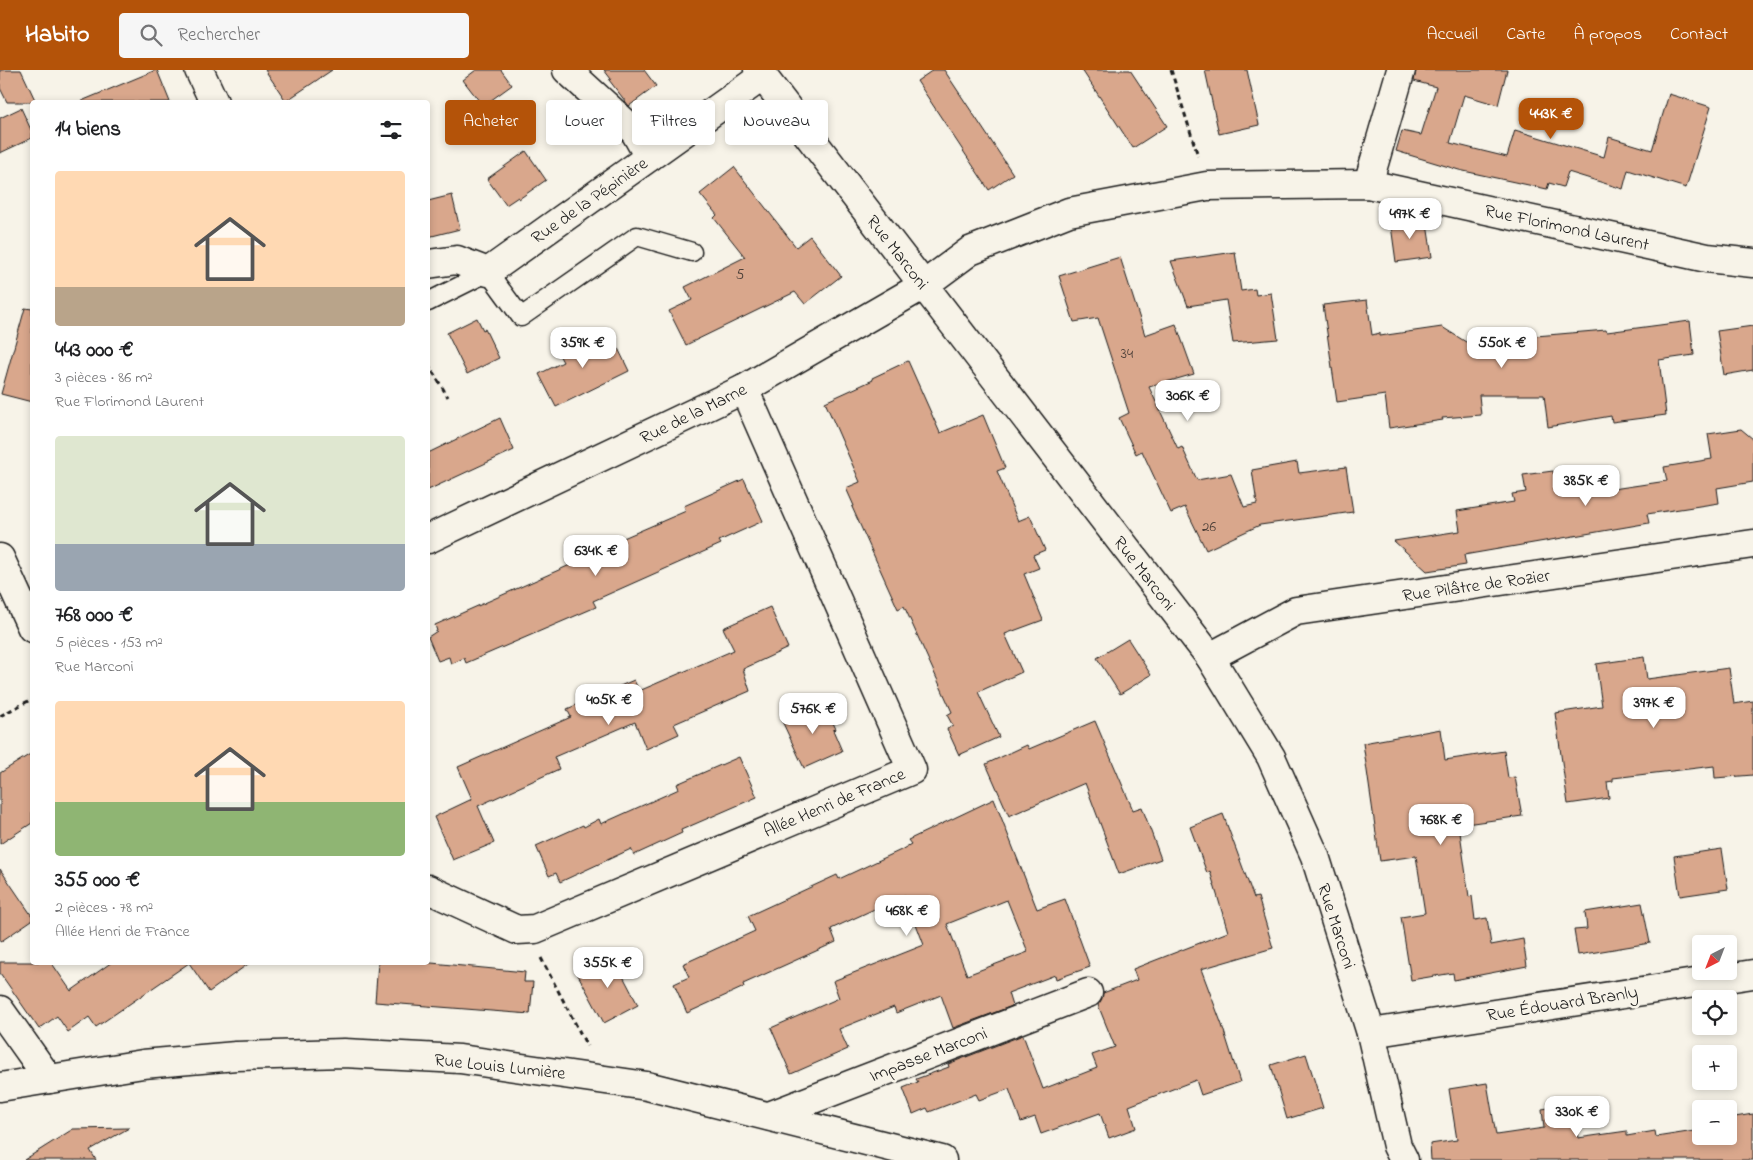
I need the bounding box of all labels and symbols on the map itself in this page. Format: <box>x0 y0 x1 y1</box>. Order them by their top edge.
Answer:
pin: 443K € <box>1510 98 1592 140</box>
street label: Rue de la Pépinière <box>527 151 654 252</box>
pin: 497K € <box>1369 198 1451 240</box>
street label: Rue Florimond Laurent <box>1482 199 1651 259</box>
street label: Rue Marconi <box>859 210 934 296</box>
house number: 5 <box>736 264 745 286</box>
pin: 359K € <box>542 326 624 369</box>
pin: 550K € <box>1461 326 1543 369</box>
house number: 34 <box>1121 343 1133 365</box>
street label: Rue de la Marne <box>636 377 752 452</box>
pin: 306K € <box>1147 380 1229 422</box>
pin: 385K € <box>1545 464 1627 507</box>
house number: 26 <box>1202 516 1216 538</box>
street label: Rue Marconi <box>1106 531 1181 617</box>
pin: 634K € <box>555 534 637 577</box>
street label: Rue Pilâtre de Rozier <box>1401 564 1552 610</box>
pin: 405K € <box>568 684 650 726</box>
pin: 397K € <box>1613 686 1695 729</box>
pin: 576K € <box>772 692 854 735</box>
street label: Allée Henri de France <box>760 762 910 845</box>
pin: 768K € <box>1400 804 1482 846</box>
street label: Rue Marconi <box>1309 881 1361 973</box>
pin: 468K € <box>866 894 948 937</box>
north arrow <box>1692 935 1738 980</box>
pin: 355K € <box>567 946 649 989</box>
street label: Rue Édouard Branly <box>1485 980 1640 1030</box>
street label: Impasse Marconi <box>866 1021 991 1090</box>
street label: Rue Louis Lumière <box>433 1048 568 1088</box>
pin: 330K € <box>1536 1096 1618 1138</box>

